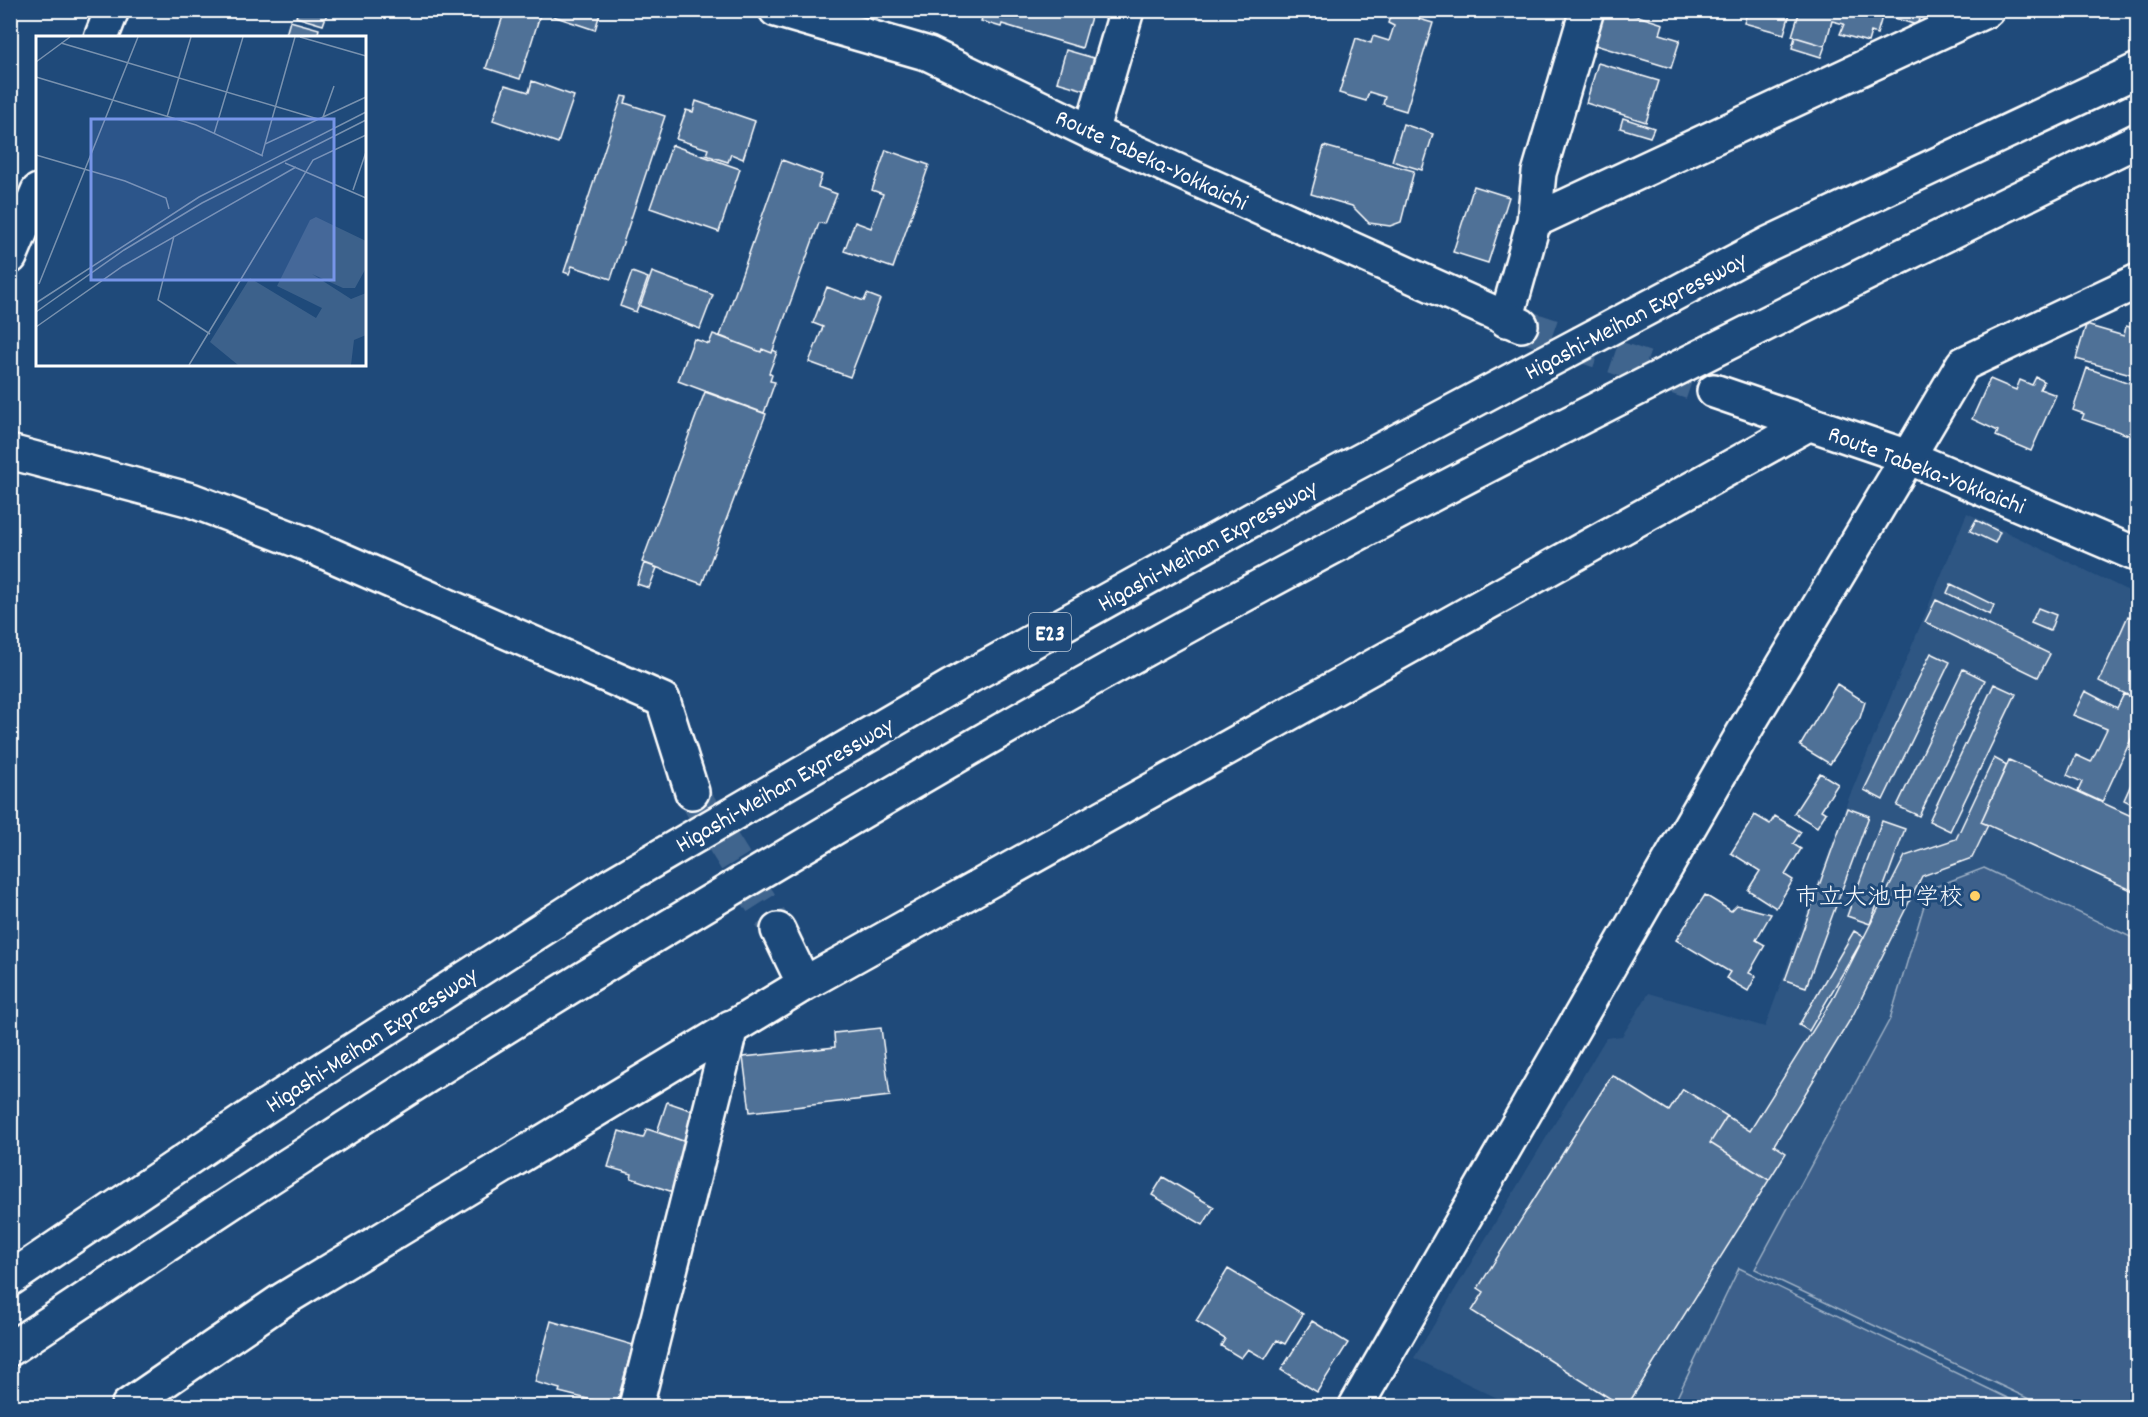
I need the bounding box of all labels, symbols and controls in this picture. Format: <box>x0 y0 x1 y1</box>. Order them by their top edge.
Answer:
inset map <box>36 36 366 366</box>
street label: Route Tabeka-Yokkaichi <box>1049 102 1252 221</box>
street label: Higashi-Meihan Expressway <box>1519 244 1755 391</box>
street label: Route Tabeka-Yokkaichi <box>1822 419 2029 525</box>
street label: Higashi-Meihan Expressway <box>1092 472 1326 622</box>
road number: E23 <box>1029 613 1071 651</box>
street label: Higashi-Meihan Expressway <box>670 709 902 863</box>
place label: 市立大池中学校 <box>1795 882 1963 916</box>
marker: 市立大池中学校 <box>1968 889 1982 903</box>
street label: Higashi-Meihan Expressway <box>260 959 487 1123</box>

